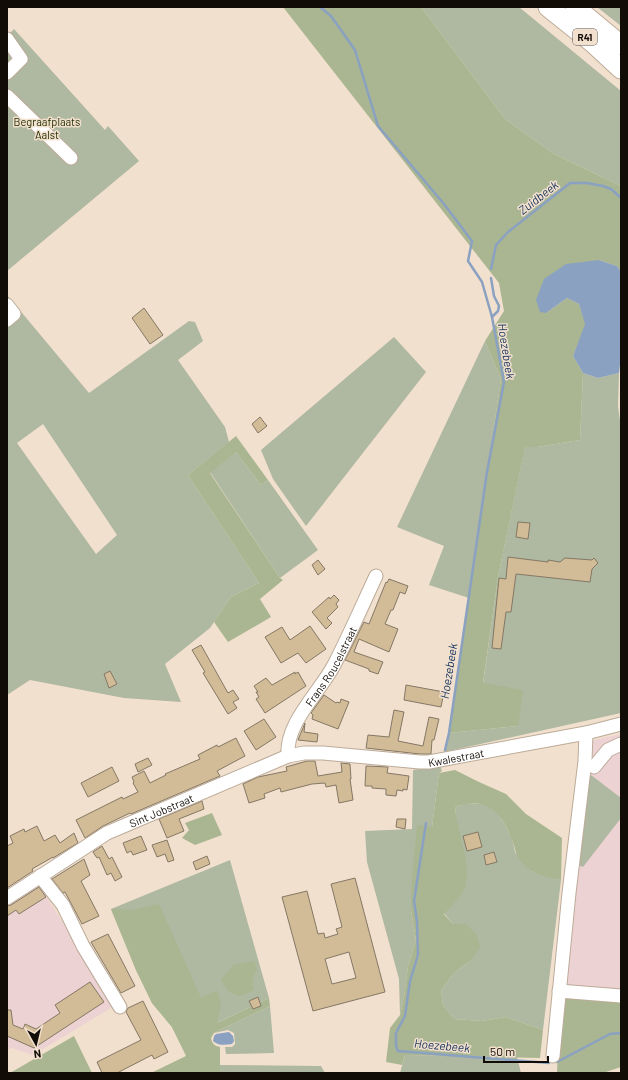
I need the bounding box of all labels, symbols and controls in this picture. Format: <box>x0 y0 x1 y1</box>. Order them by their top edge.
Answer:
road number: R41 <box>573 29 597 45</box>
park label: Begraafplaats Aalst <box>14 115 80 141</box>
water label: Zuidbeek <box>515 177 561 217</box>
water label: Hoezebeek <box>496 322 518 380</box>
street label: Frans Roucelstraat <box>302 624 358 708</box>
water label: Hoezebeek <box>437 642 459 700</box>
street label: Kwalestraat <box>427 745 485 769</box>
street label: Sint Jobstraat <box>127 791 195 829</box>
north arrow <box>16 1024 56 1064</box>
water label: Hoezebeek <box>413 1036 471 1054</box>
scale bar <box>484 1038 548 1064</box>
text: 50 m <box>490 1044 515 1058</box>
text: N <box>33 1047 42 1061</box>

